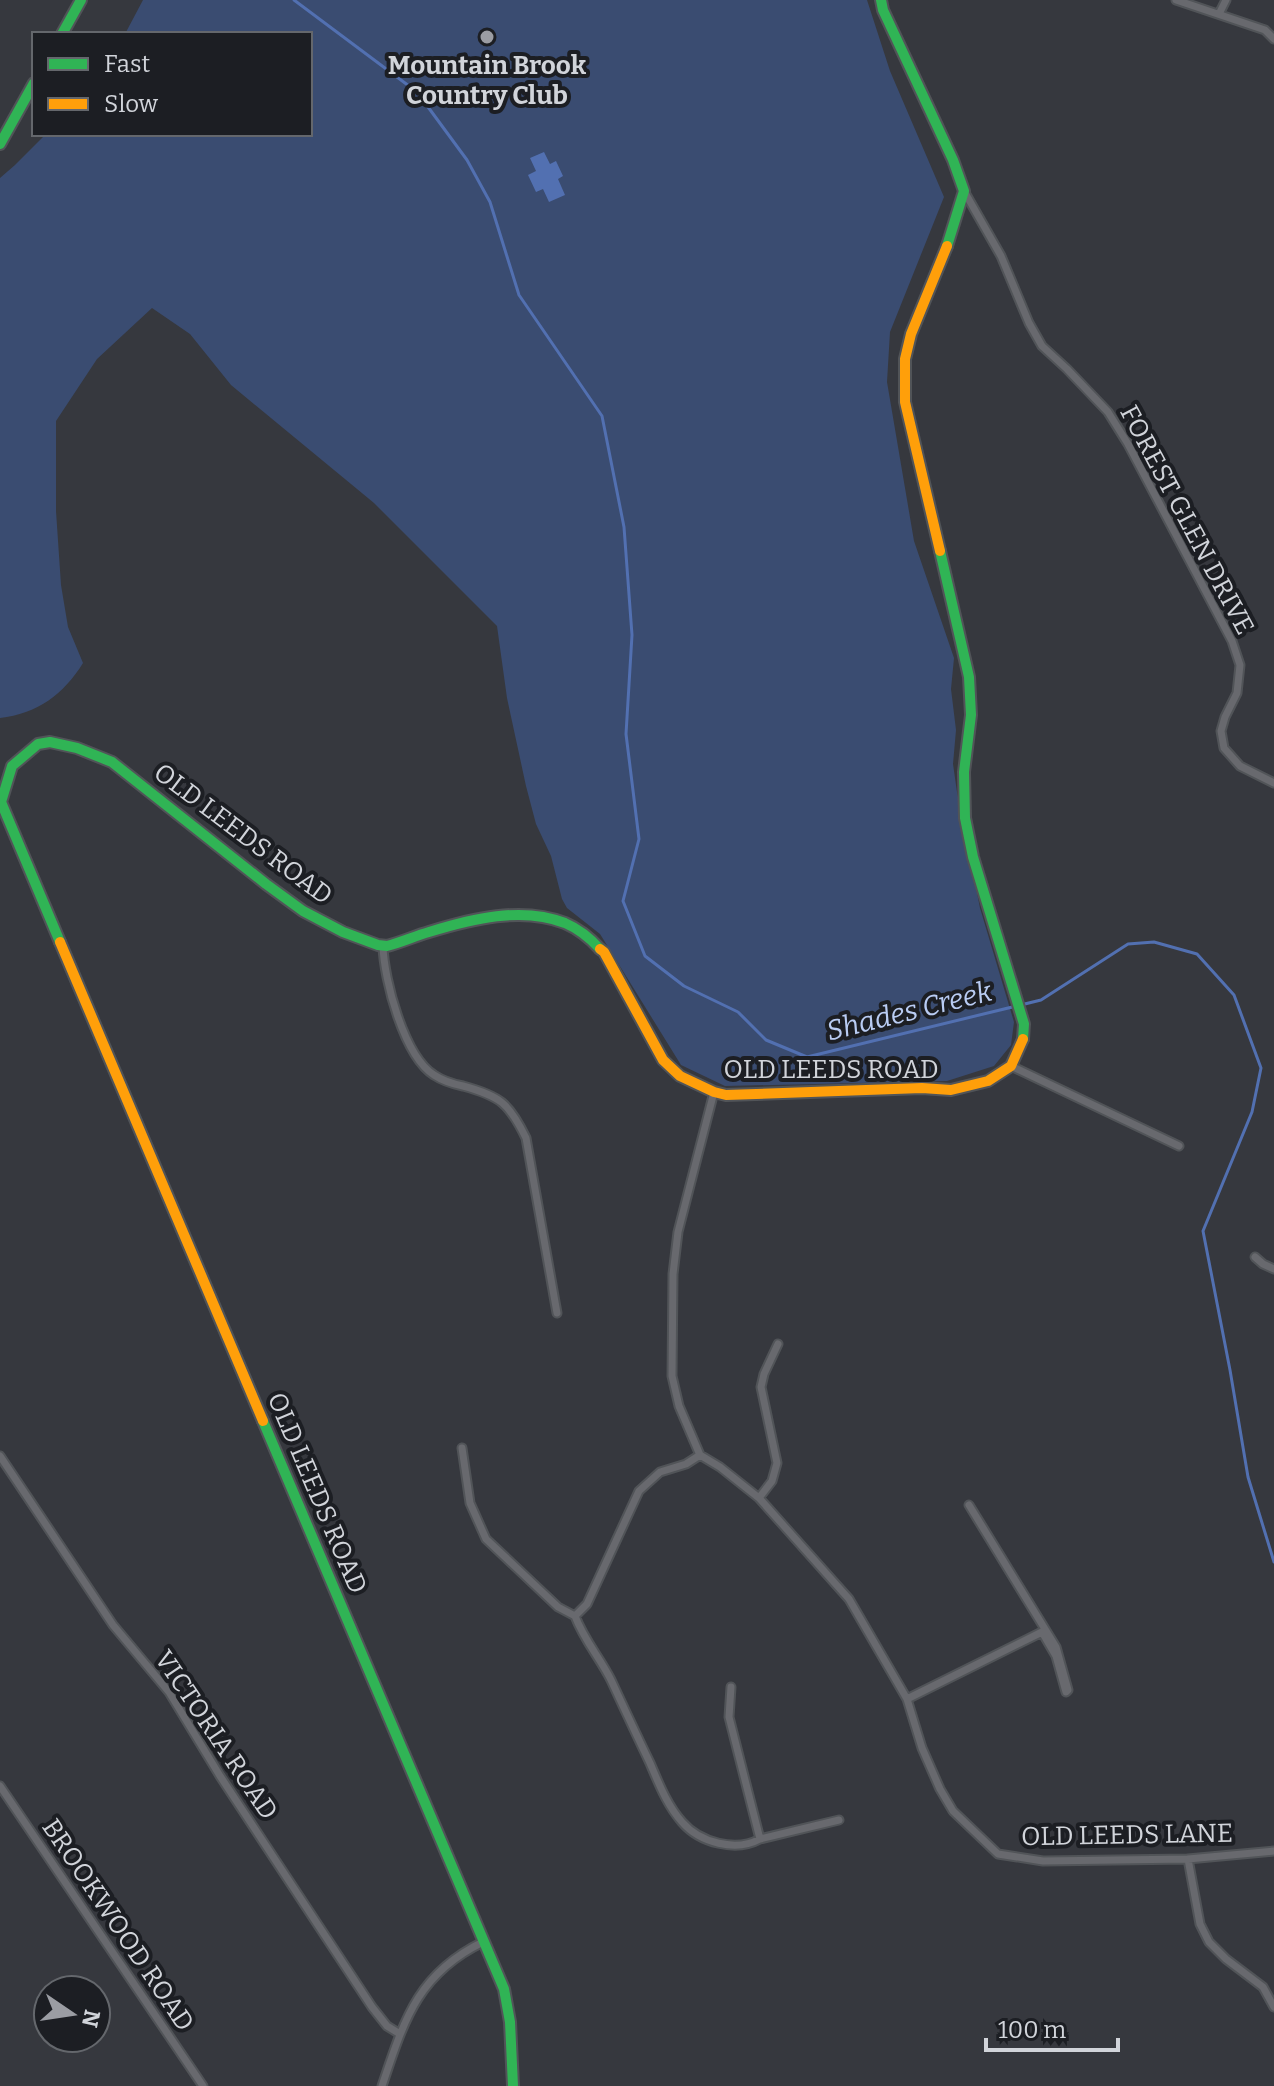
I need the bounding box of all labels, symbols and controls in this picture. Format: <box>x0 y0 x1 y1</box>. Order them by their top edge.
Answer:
marker: Mountain Brook Country Club <box>478 28 496 46</box>
legend <box>32 32 312 136</box>
text: Fast <box>104 50 150 78</box>
place label: Mountain Brook Country Club <box>388 50 587 111</box>
text: Slow <box>104 90 159 118</box>
street label: FOREST GLEN DRIVE <box>1113 400 1261 640</box>
street label: OLD LEEDS ROAD <box>148 757 338 911</box>
water label: Shades Creek <box>823 974 996 1047</box>
street label: OLD LEEDS ROAD <box>723 1054 939 1085</box>
street label: OLD LEEDS ROAD <box>261 1388 373 1598</box>
street label: VICTORIA ROAD <box>148 1645 284 1825</box>
street label: BROOKWOOD ROAD <box>36 1813 200 2037</box>
street label: OLD LEEDS LANE <box>1021 1818 1233 1852</box>
north arrow <box>32 1974 112 2054</box>
scale bar <box>986 2002 1118 2052</box>
text: N <box>76 2007 106 2030</box>
text: 100 m <box>998 2016 1066 2044</box>

